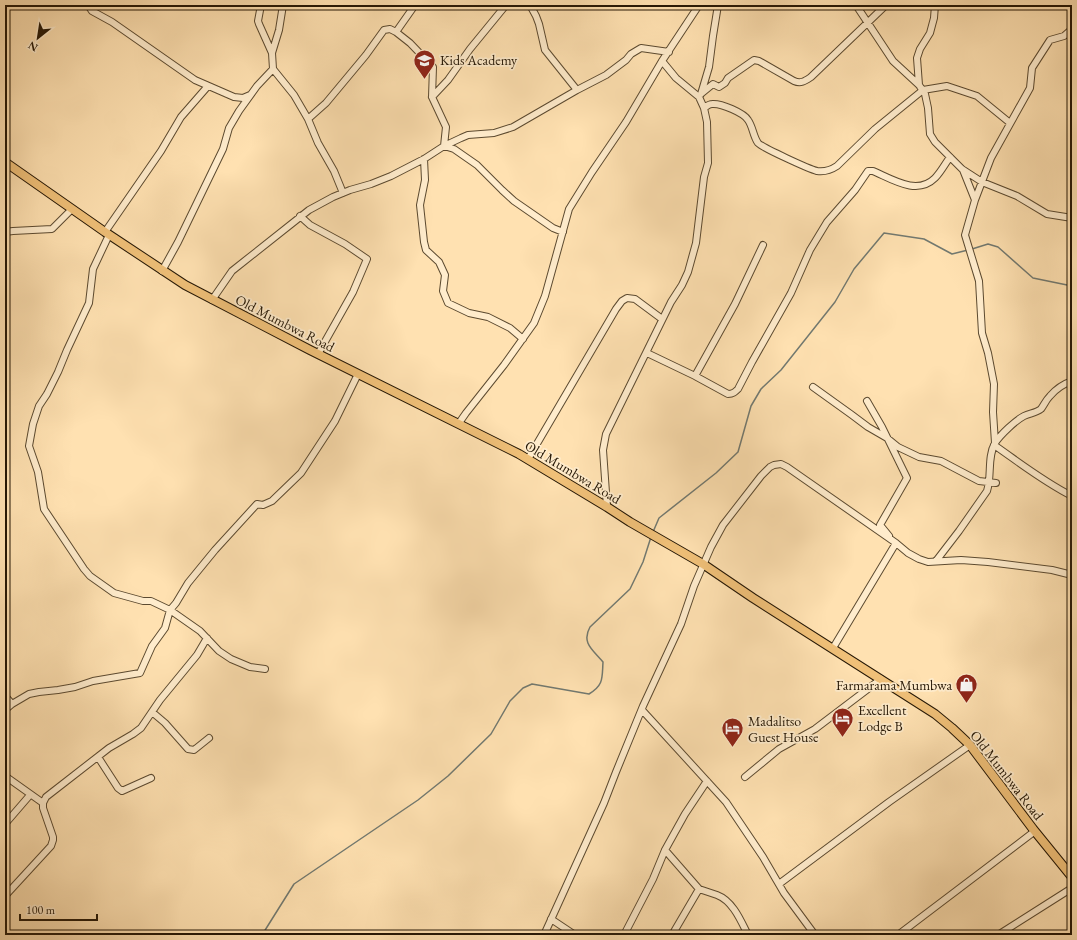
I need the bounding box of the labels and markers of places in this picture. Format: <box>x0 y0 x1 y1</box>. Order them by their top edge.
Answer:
school or university icon: Kids Academy <box>411 47 437 80</box>
place label: Kids Academy <box>440 51 518 69</box>
shop icon: Farmarama Mumbwa <box>954 672 980 705</box>
place label: Farmarama Mumbwa <box>836 676 952 694</box>
place label: Excellent Lodge B <box>858 701 907 735</box>
hotel icon: Excellent Lodge B <box>829 705 855 738</box>
place label: Madalitso Guest House <box>748 712 819 746</box>
hotel icon: Madalitso Guest House <box>720 716 746 749</box>

